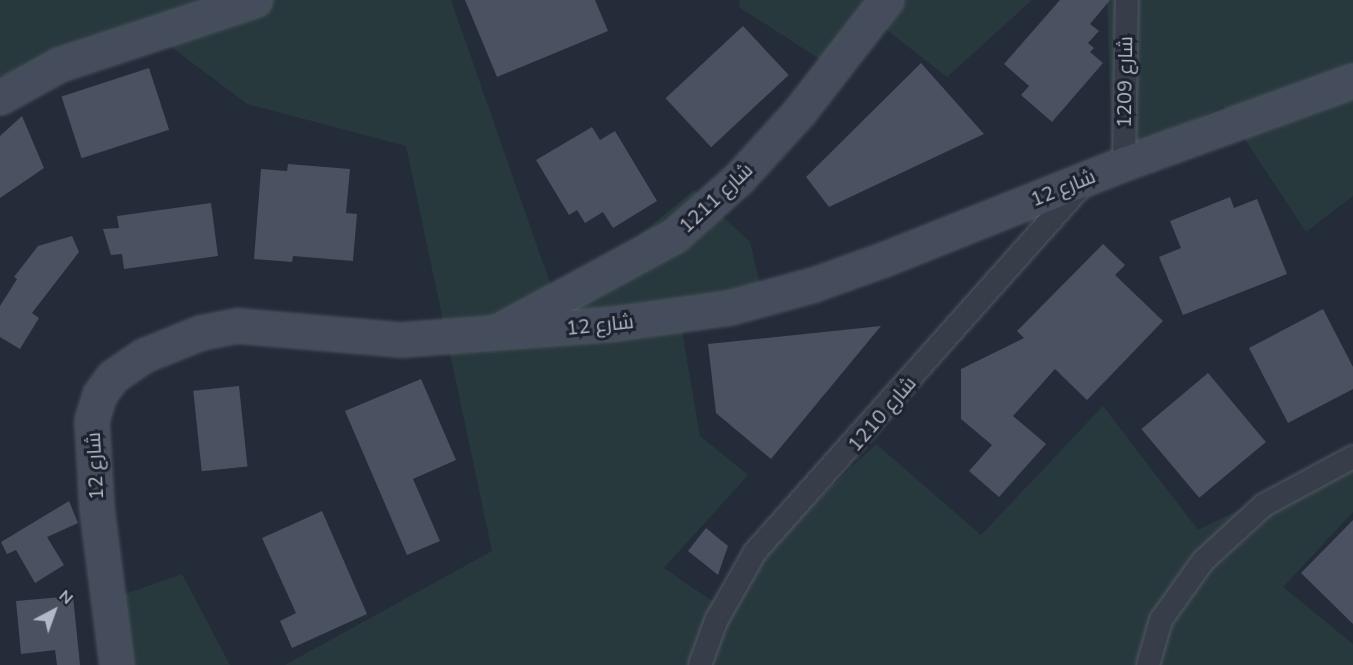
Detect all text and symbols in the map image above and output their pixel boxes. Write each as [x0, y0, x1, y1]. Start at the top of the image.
street label: شارع 1209 [1112, 36, 1138, 128]
street label: شارع 1211 [674, 158, 758, 238]
street label: شارع 12 [1027, 164, 1099, 212]
street label: شارع 12 [565, 310, 635, 340]
street label: شارع 1210 [843, 371, 921, 457]
street label: شارع 12 [81, 431, 109, 501]
north arrow [24, 581, 84, 641]
text: N [54, 585, 78, 610]

